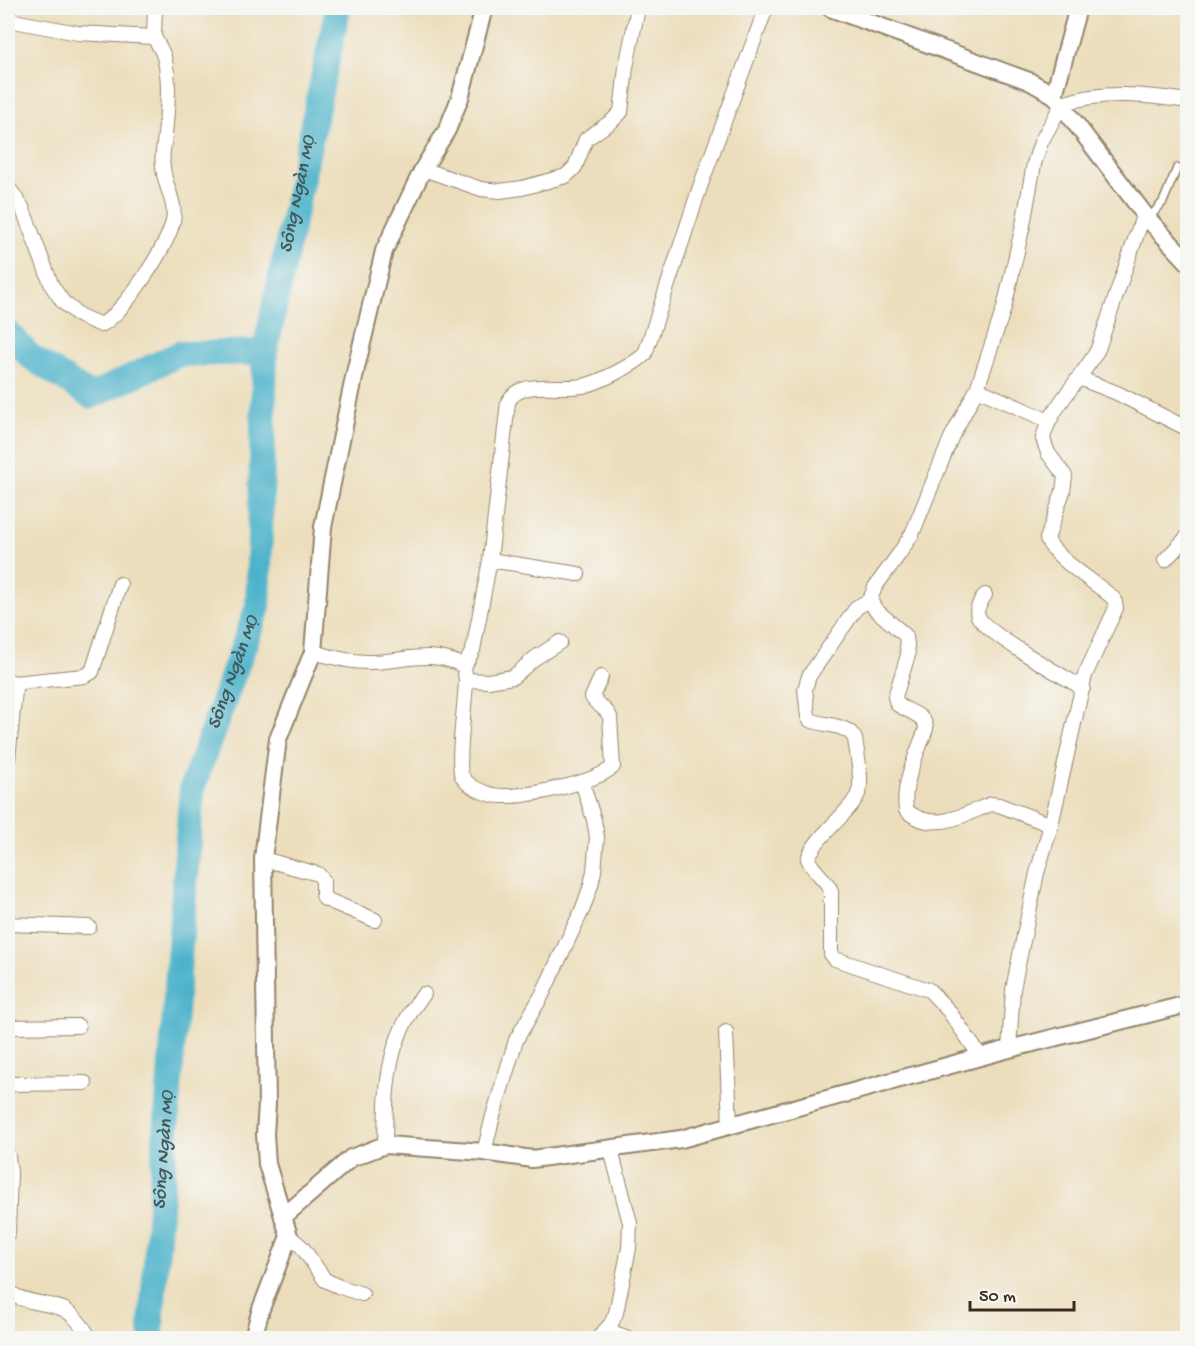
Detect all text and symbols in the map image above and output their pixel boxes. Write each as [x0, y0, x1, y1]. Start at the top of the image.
water label: Sông Ngàn Mọ [275, 133, 322, 255]
water label: Sông Ngàn Mọ [203, 612, 266, 732]
water label: Sông Ngàn Mọ [149, 1089, 181, 1210]
scale bar [970, 1274, 1074, 1312]
text: 50 m [979, 1287, 1016, 1308]

